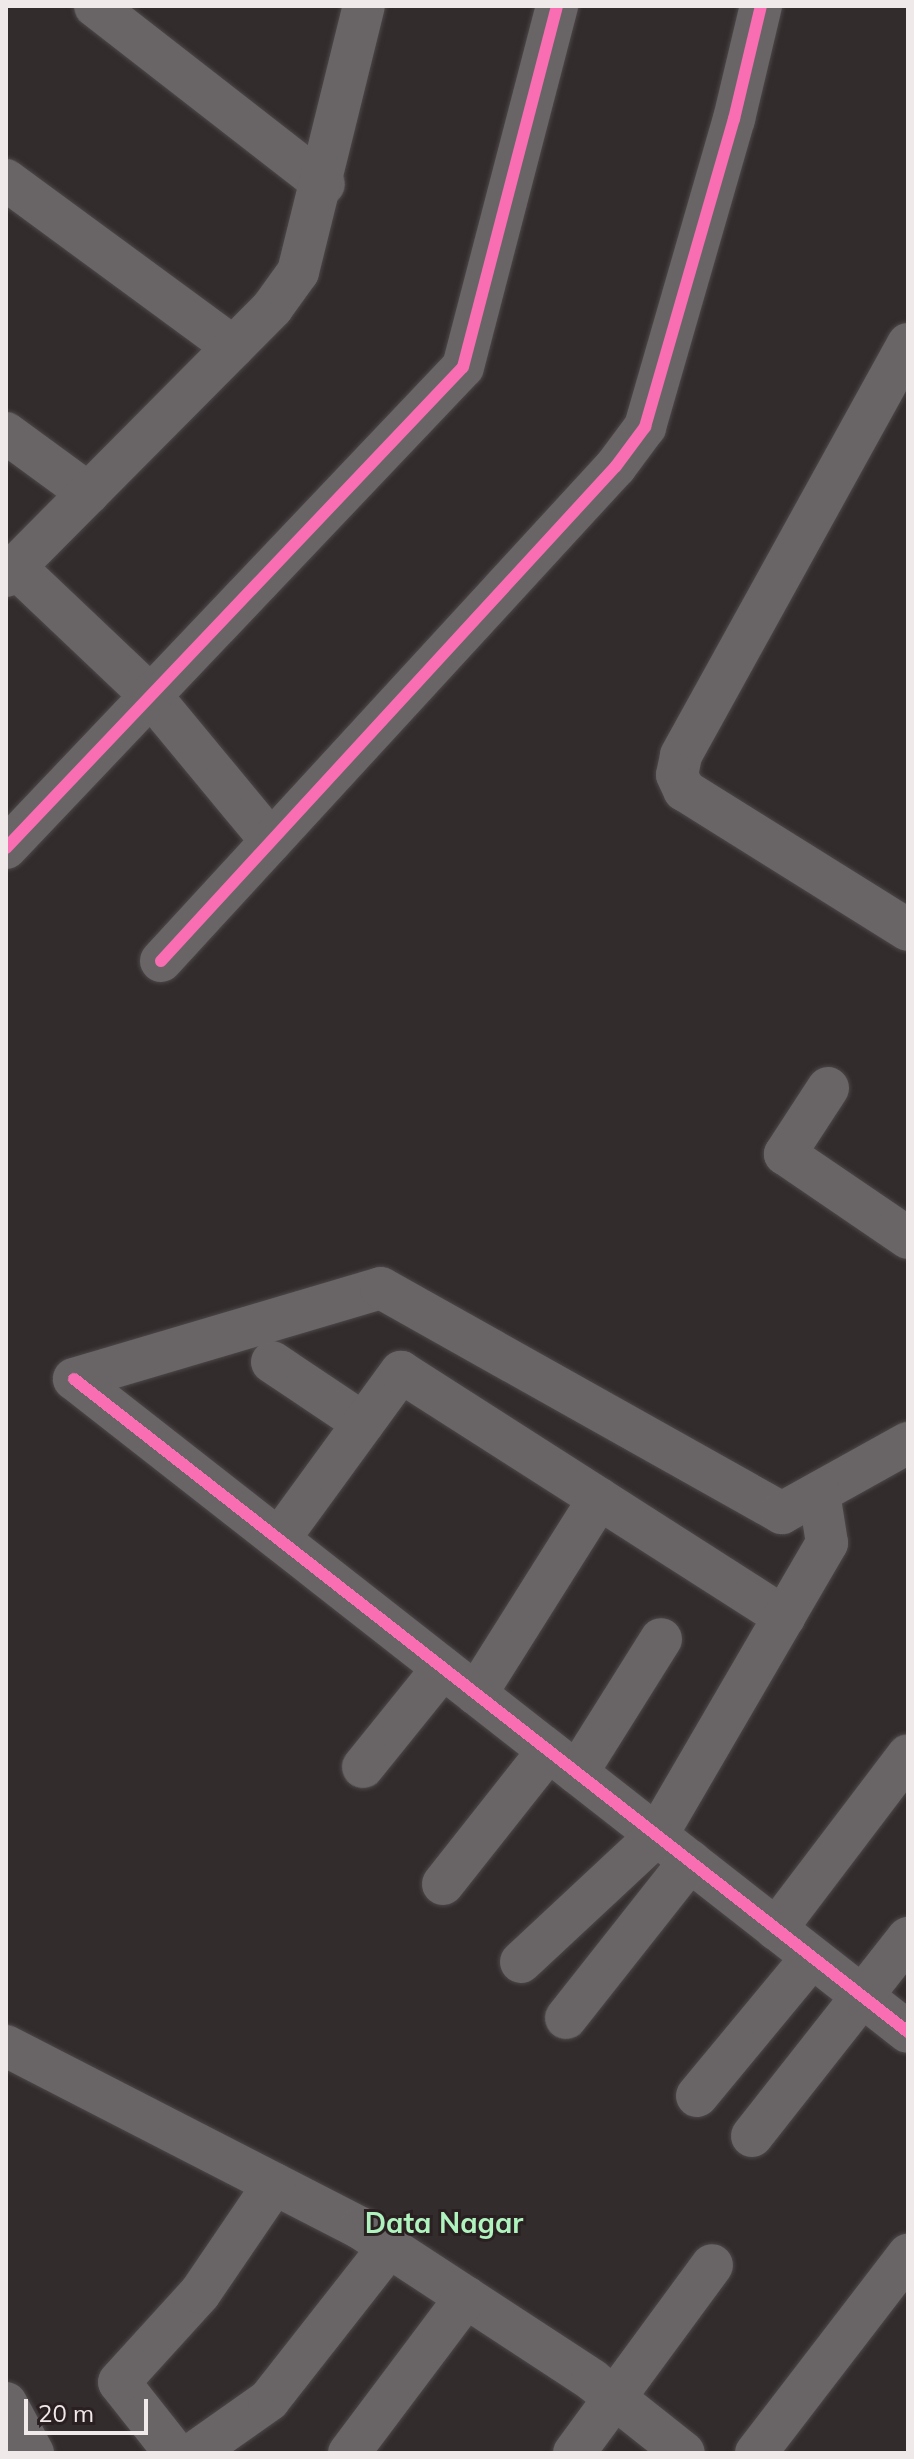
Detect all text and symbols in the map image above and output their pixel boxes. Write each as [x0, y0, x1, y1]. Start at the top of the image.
district label: Data Nagar [365, 2206, 523, 2240]
scale bar [28, 2383, 152, 2433]
text: 20 m [38, 2398, 94, 2428]

